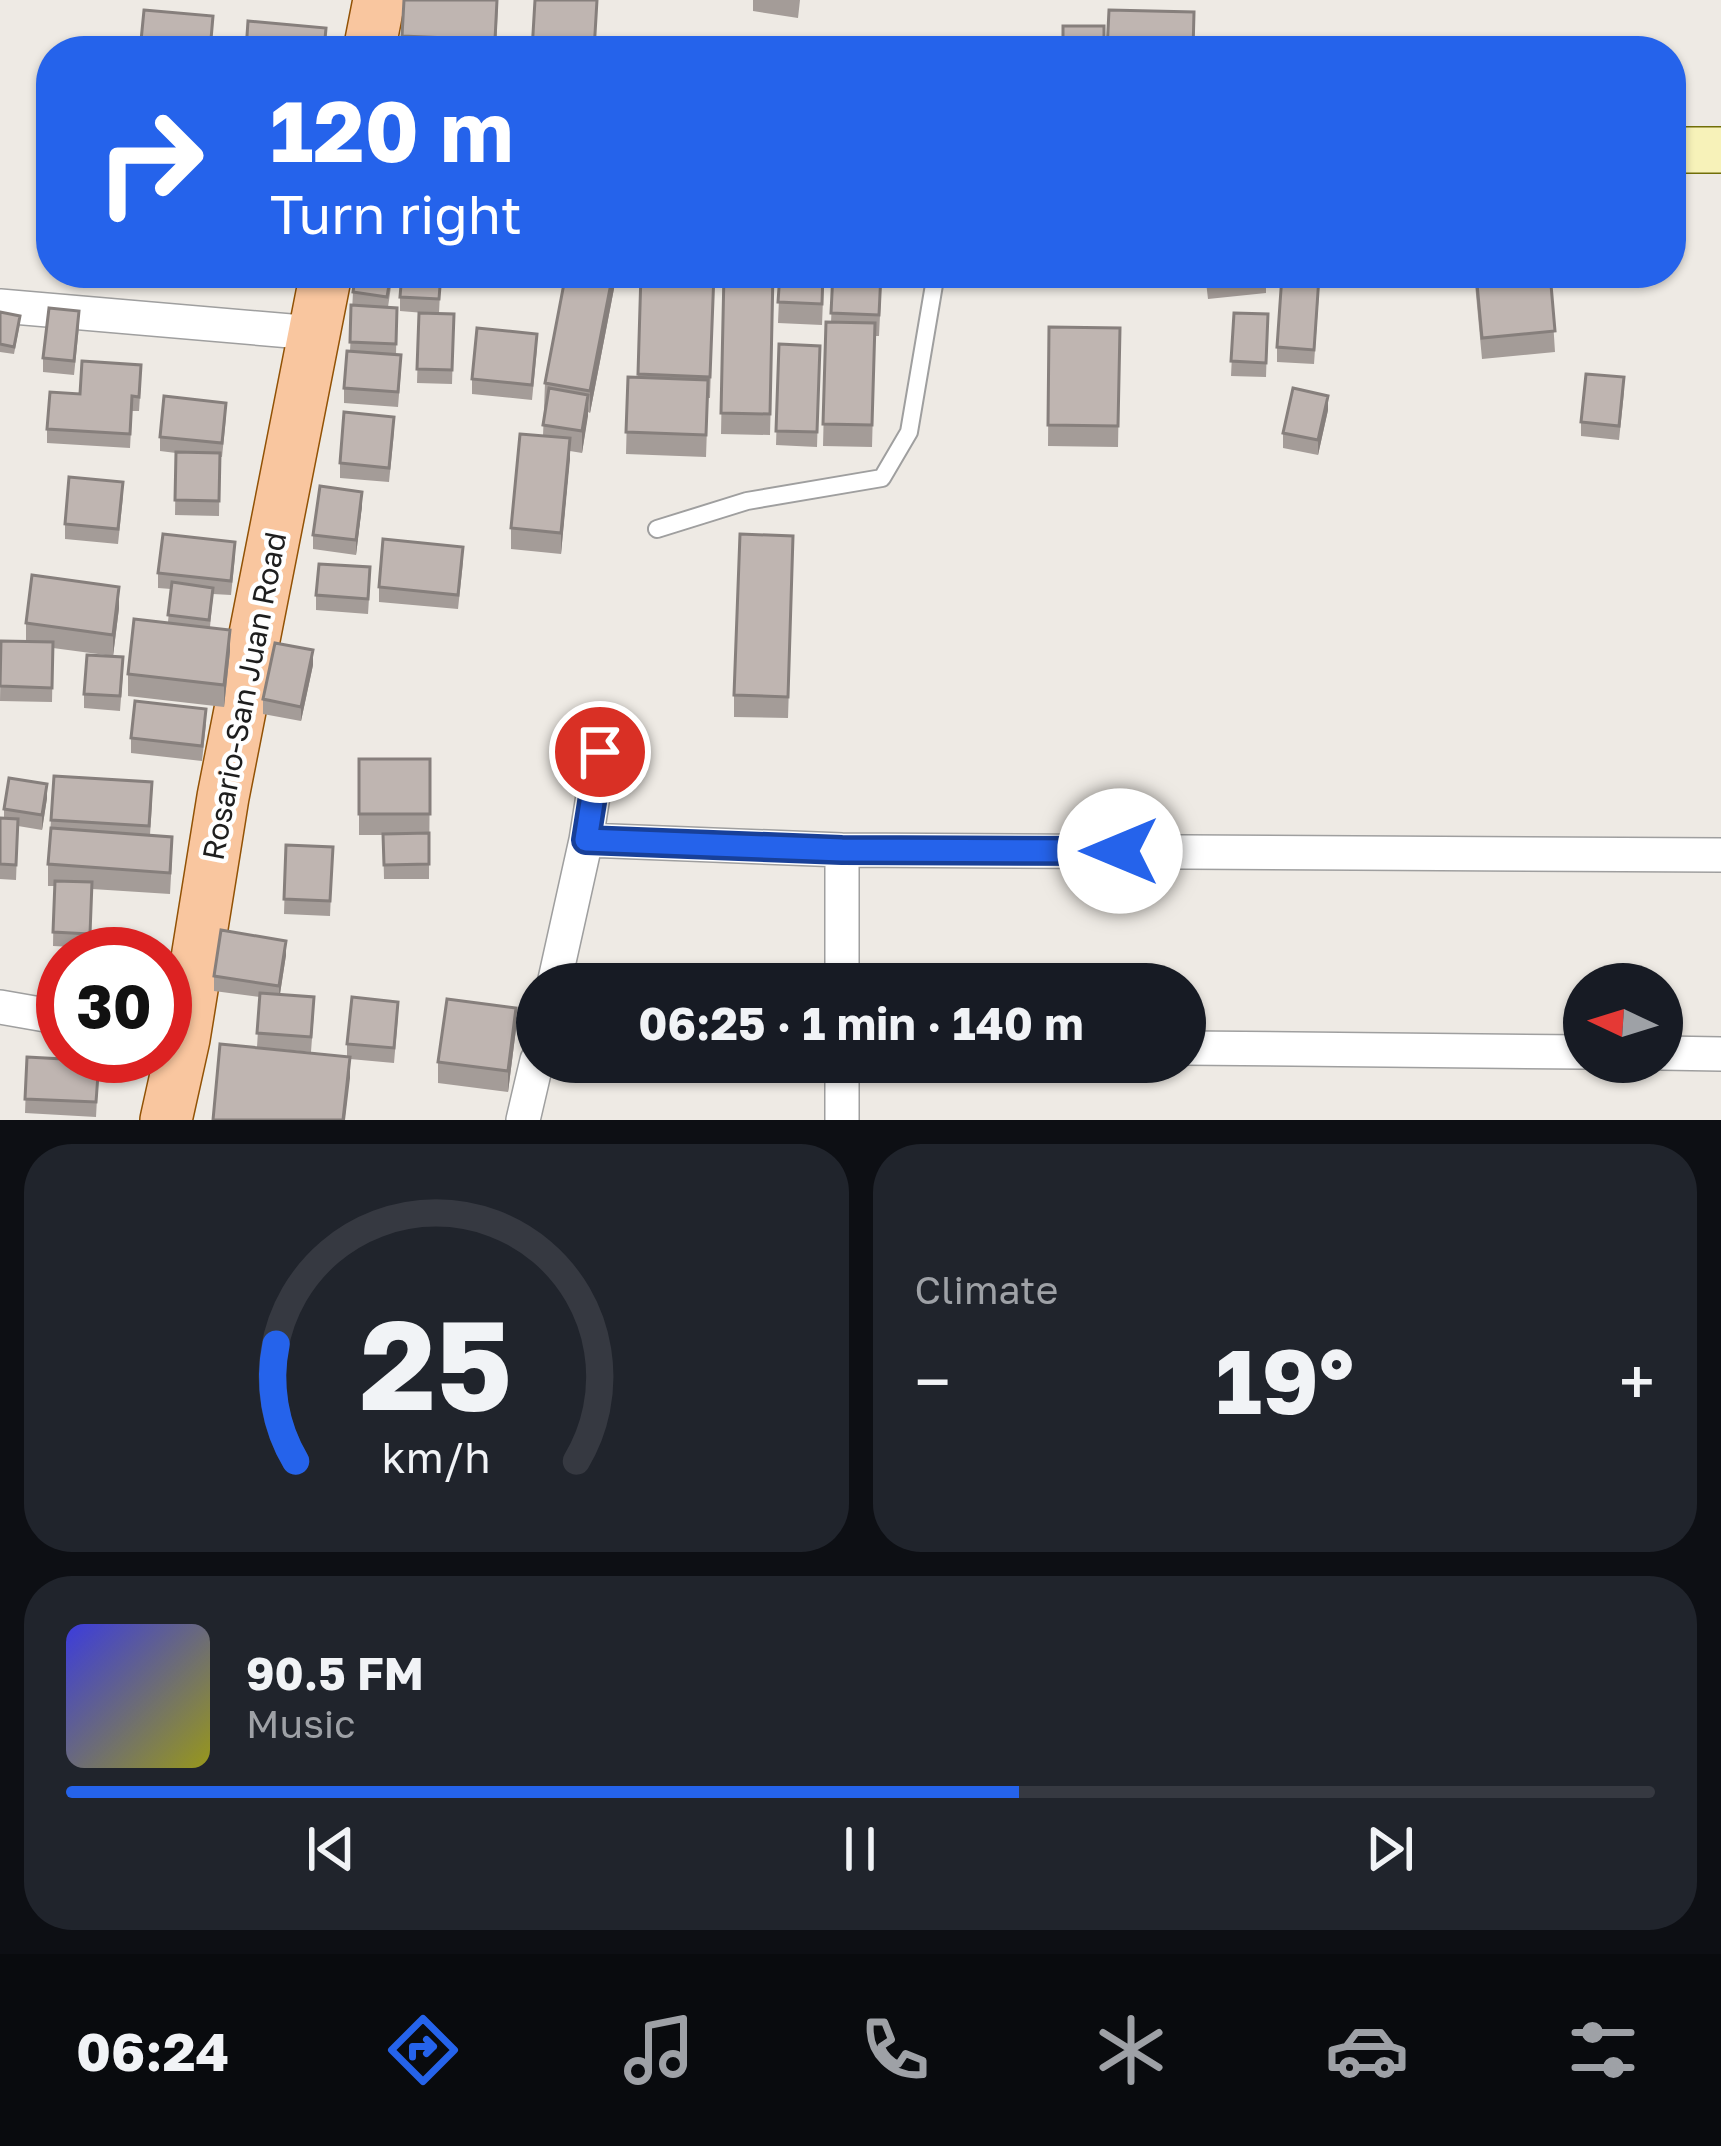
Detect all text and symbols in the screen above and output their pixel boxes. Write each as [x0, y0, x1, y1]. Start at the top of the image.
text: 120 m [270, 80, 514, 180]
icon: right [72, 84, 228, 240]
text: Turn right [270, 181, 522, 246]
street label: Rosario-San Juan Road [195, 529, 293, 863]
pin [549, 701, 651, 803]
icon: arrive [567, 719, 633, 785]
position arrow [1057, 788, 1183, 914]
speed limit sign: 30 [36, 927, 192, 1083]
north arrow [1563, 963, 1683, 1083]
map controls [1563, 963, 1683, 1083]
text: 06:25 · 1 min · 140 m [638, 996, 1084, 1050]
text: Climate [915, 1266, 1058, 1313]
text: 25 [360, 1288, 512, 1437]
text: 19° [1215, 1326, 1354, 1434]
text: − [915, 1341, 951, 1421]
text: + [1619, 1341, 1655, 1421]
text: km/h [382, 1431, 491, 1482]
text: 90.5 FM [246, 1646, 424, 1700]
text: Music [246, 1700, 356, 1747]
icon: previous [298, 1816, 364, 1882]
icon: pause [827, 1816, 893, 1882]
icon: next [1357, 1816, 1423, 1882]
icon: directions [381, 2008, 465, 2092]
icon: music [617, 2008, 701, 2092]
icon: phone [853, 2008, 937, 2092]
icon: climate [1089, 2008, 1173, 2092]
icon: car [1325, 2008, 1409, 2092]
icon: filters [1561, 2008, 1645, 2092]
text: 06:24 [76, 2018, 229, 2083]

